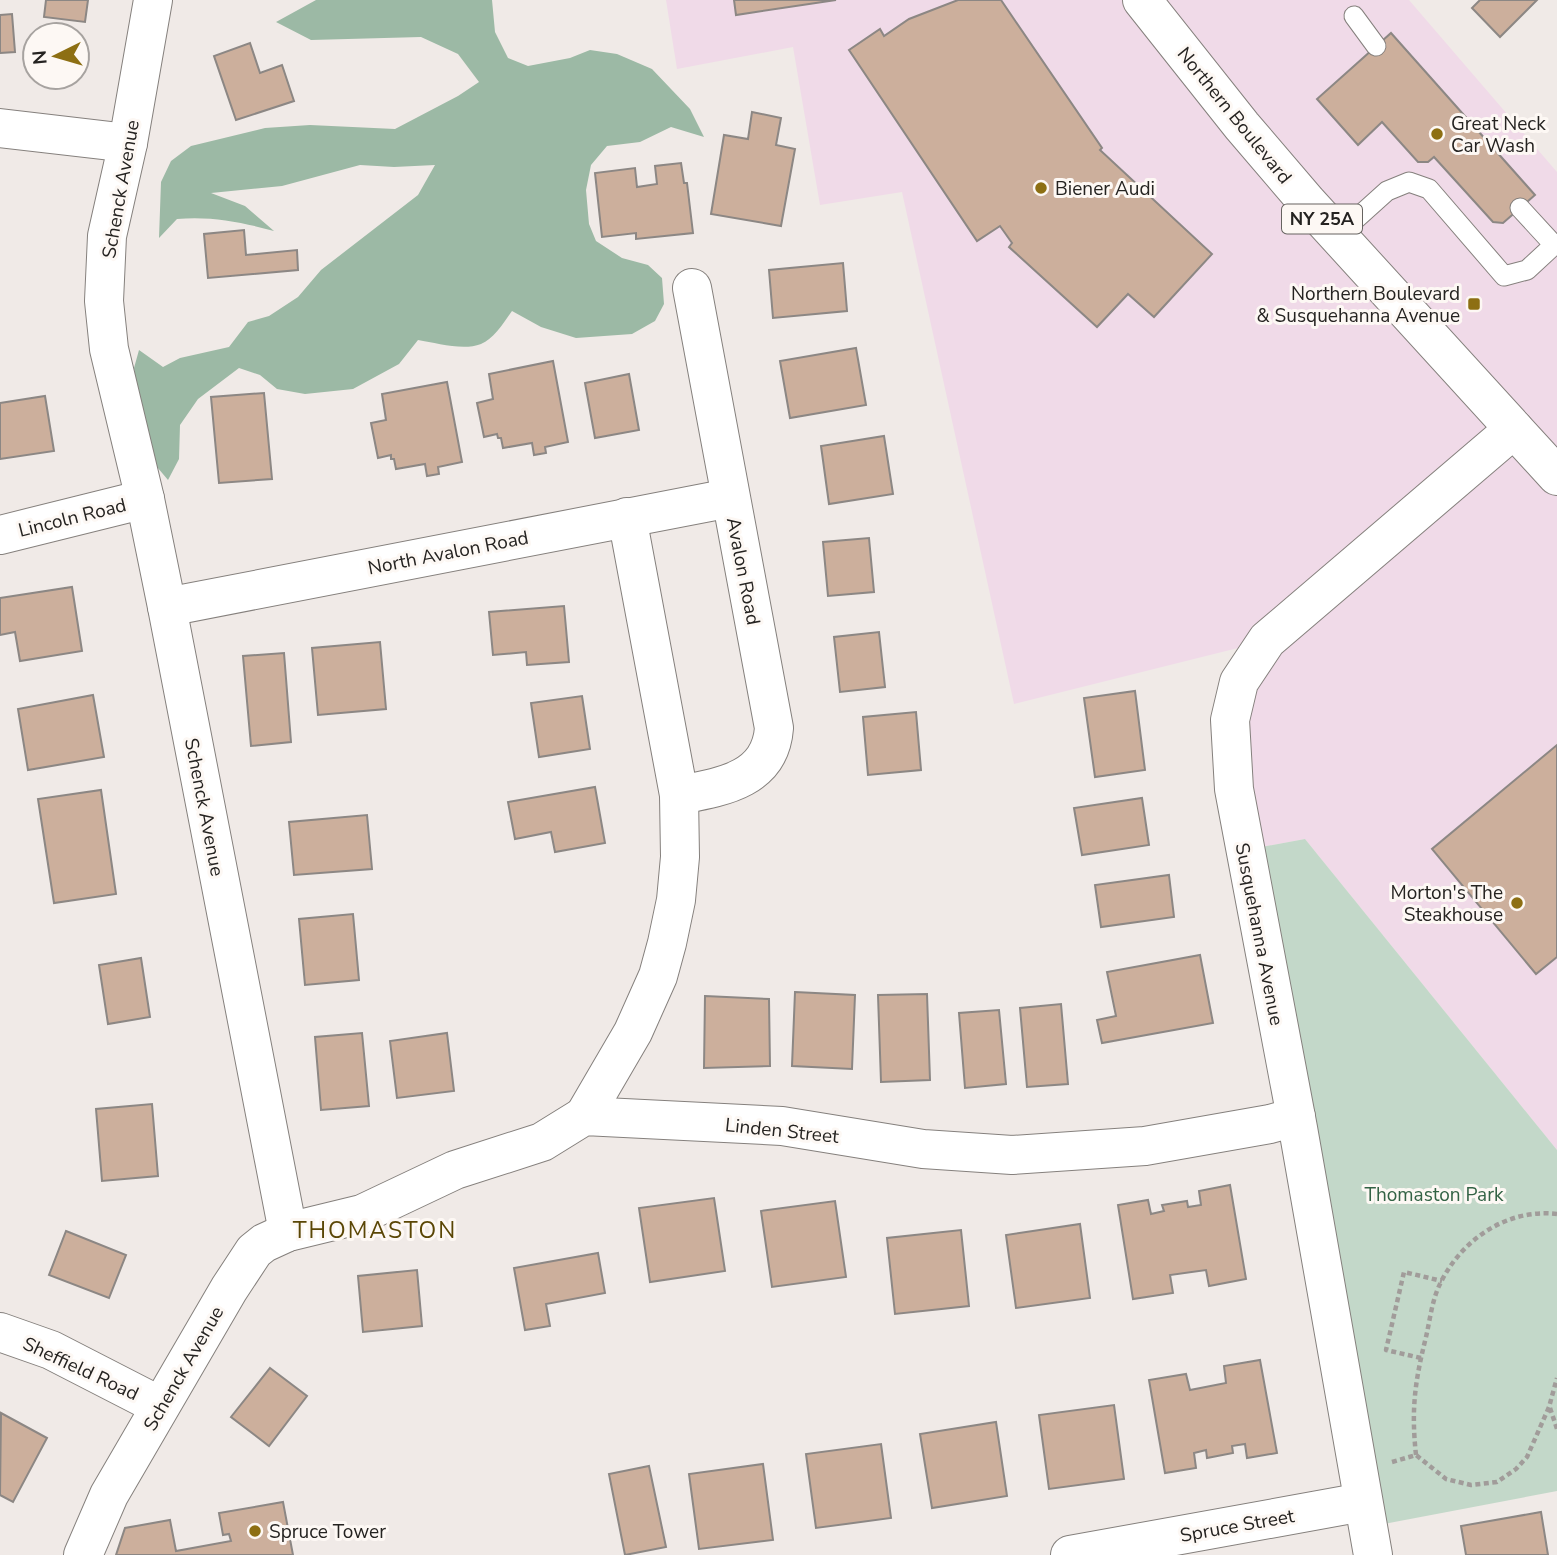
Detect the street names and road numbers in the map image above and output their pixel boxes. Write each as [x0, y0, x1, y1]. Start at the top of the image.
street label: Northern Boulevard [1171, 42, 1297, 189]
street label: Schenck Avenue [96, 118, 146, 260]
road number: NY 25A [1282, 204, 1362, 233]
street label: Lincoln Road [16, 492, 129, 544]
street label: Avalon Road [720, 515, 766, 627]
street label: North Avalon Road [366, 525, 531, 581]
street label: Schenck Avenue [178, 736, 230, 878]
street label: Susquehanna Avenue [1229, 841, 1289, 1028]
street label: Linden Street [724, 1112, 840, 1150]
street label: Schenck Avenue [138, 1301, 230, 1436]
street label: Sheffield Road [18, 1331, 143, 1407]
street label: Spruce Street [1178, 1503, 1297, 1549]

